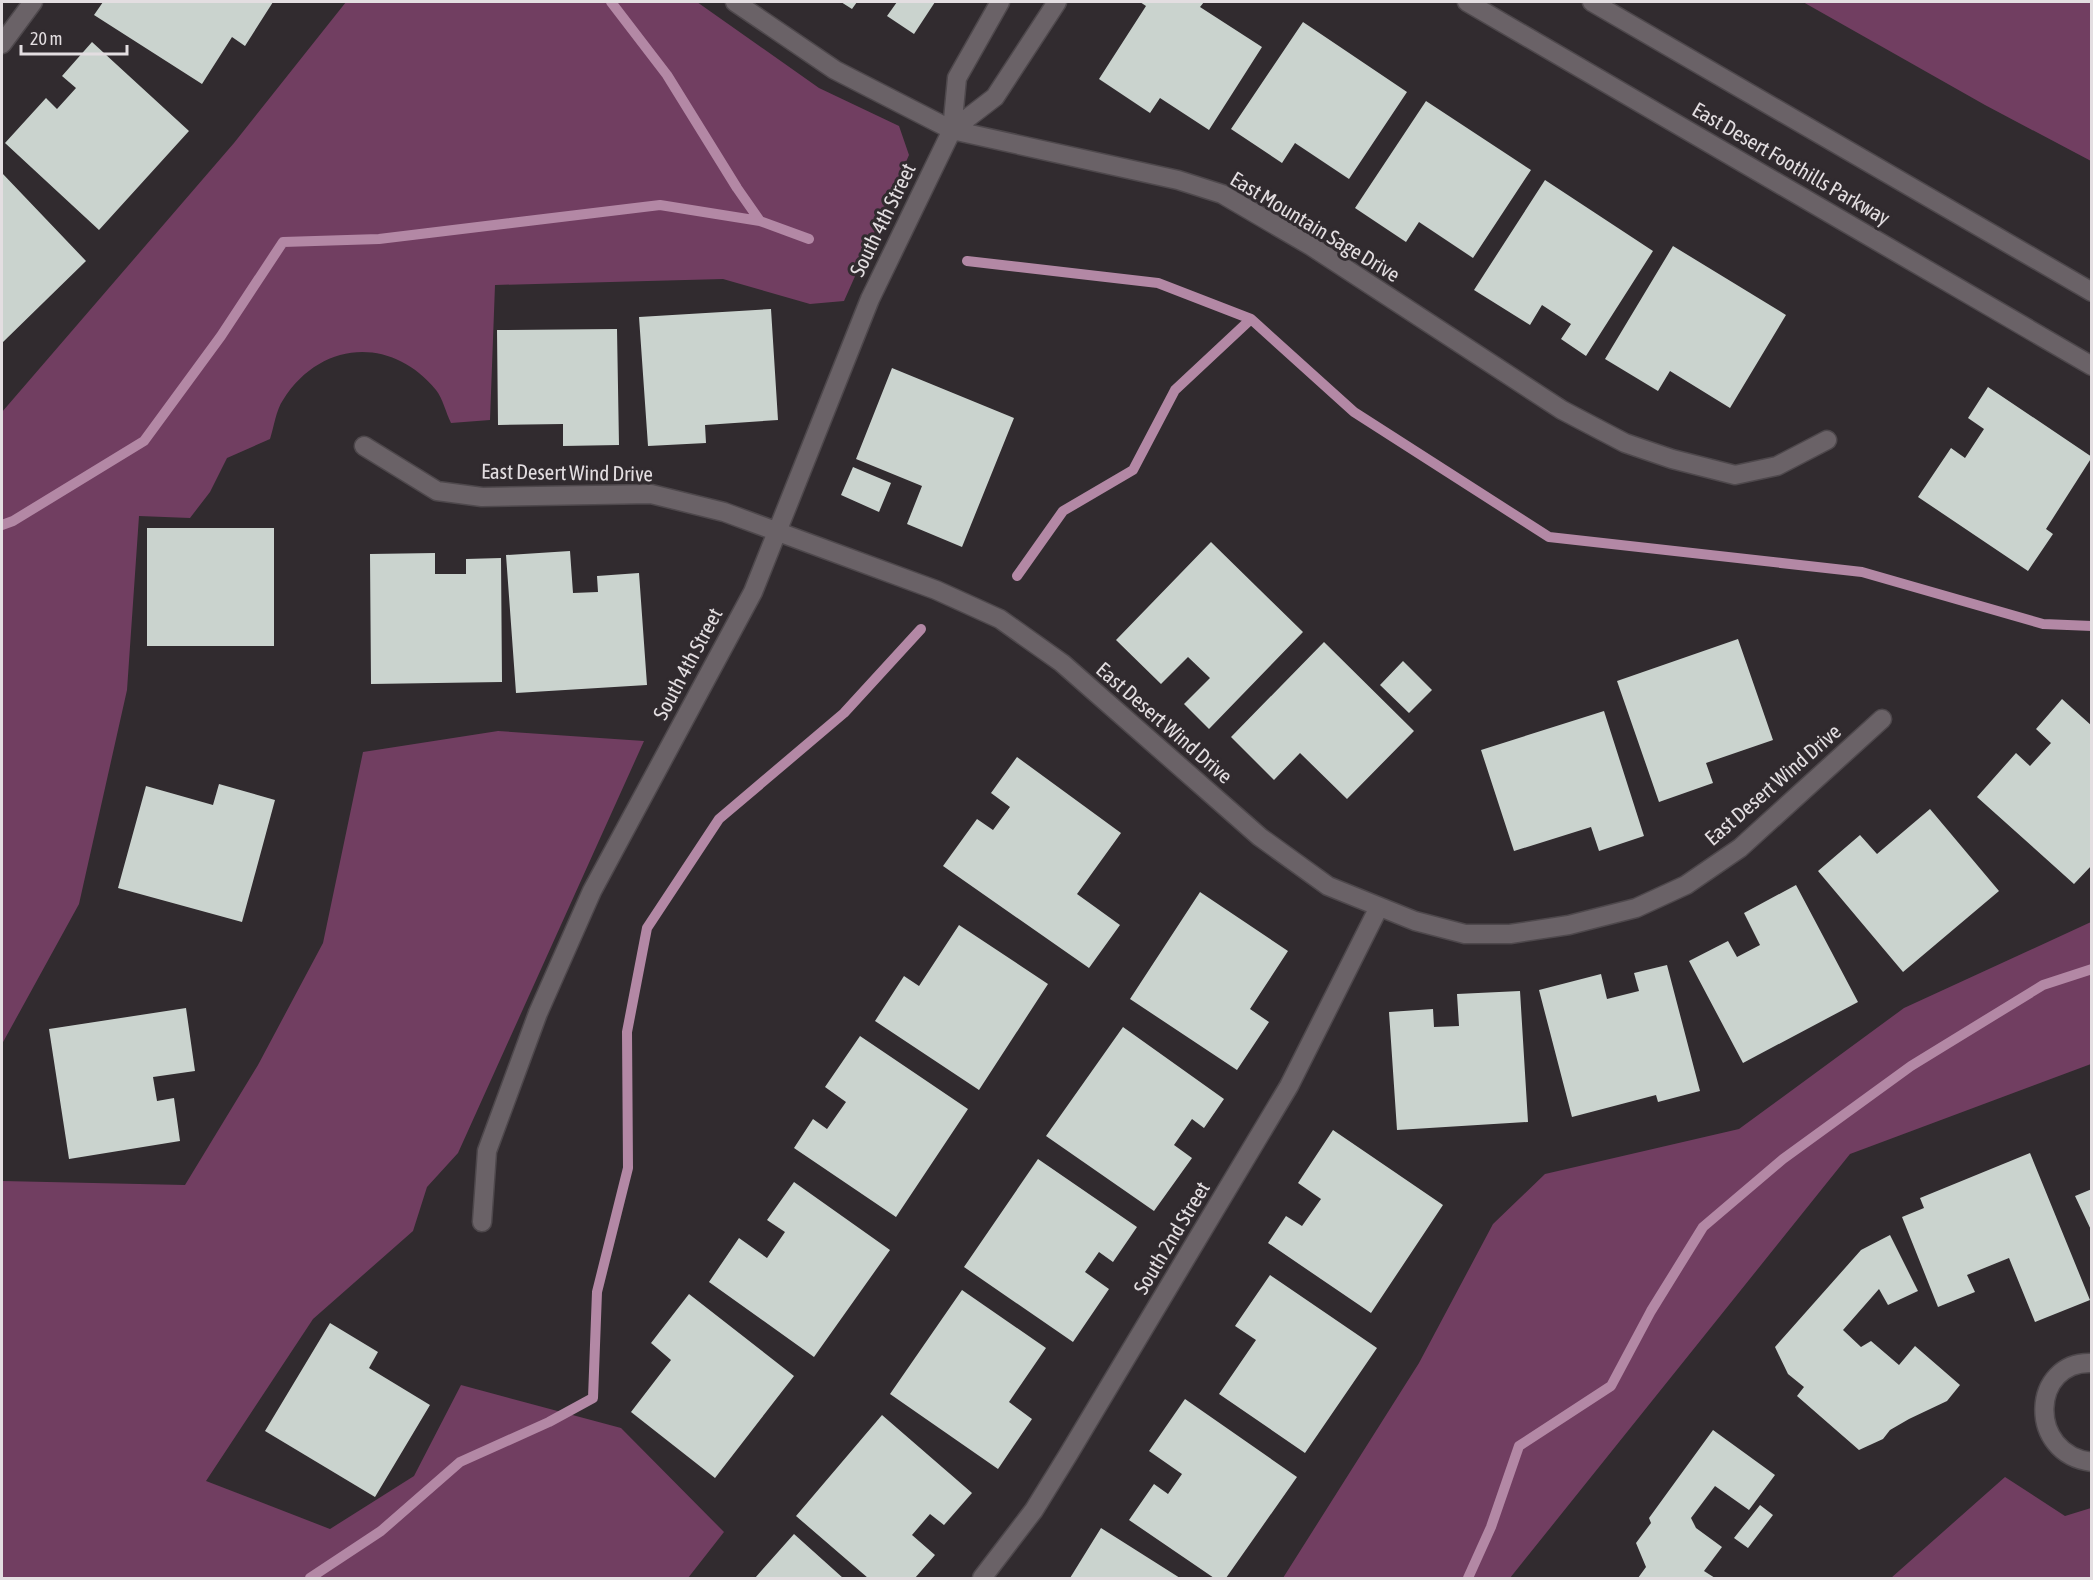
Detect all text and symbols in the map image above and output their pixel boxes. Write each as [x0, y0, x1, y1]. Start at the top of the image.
scale bar [21, 18, 128, 56]
text: 20 m [30, 28, 62, 49]
street label: East Desert Foothills Parkway [1688, 97, 1895, 230]
street label: South 4th Street [844, 159, 920, 280]
street label: East Mountain Sage Drive [1226, 166, 1405, 286]
street label: East Desert Wind Drive [481, 459, 653, 485]
street label: South 4th Street [648, 604, 727, 723]
street label: East Desert Wind Drive [1092, 657, 1237, 788]
street label: East Desert Wind Drive [1700, 719, 1845, 850]
street label: South 2nd Street [1128, 1177, 1214, 1298]

